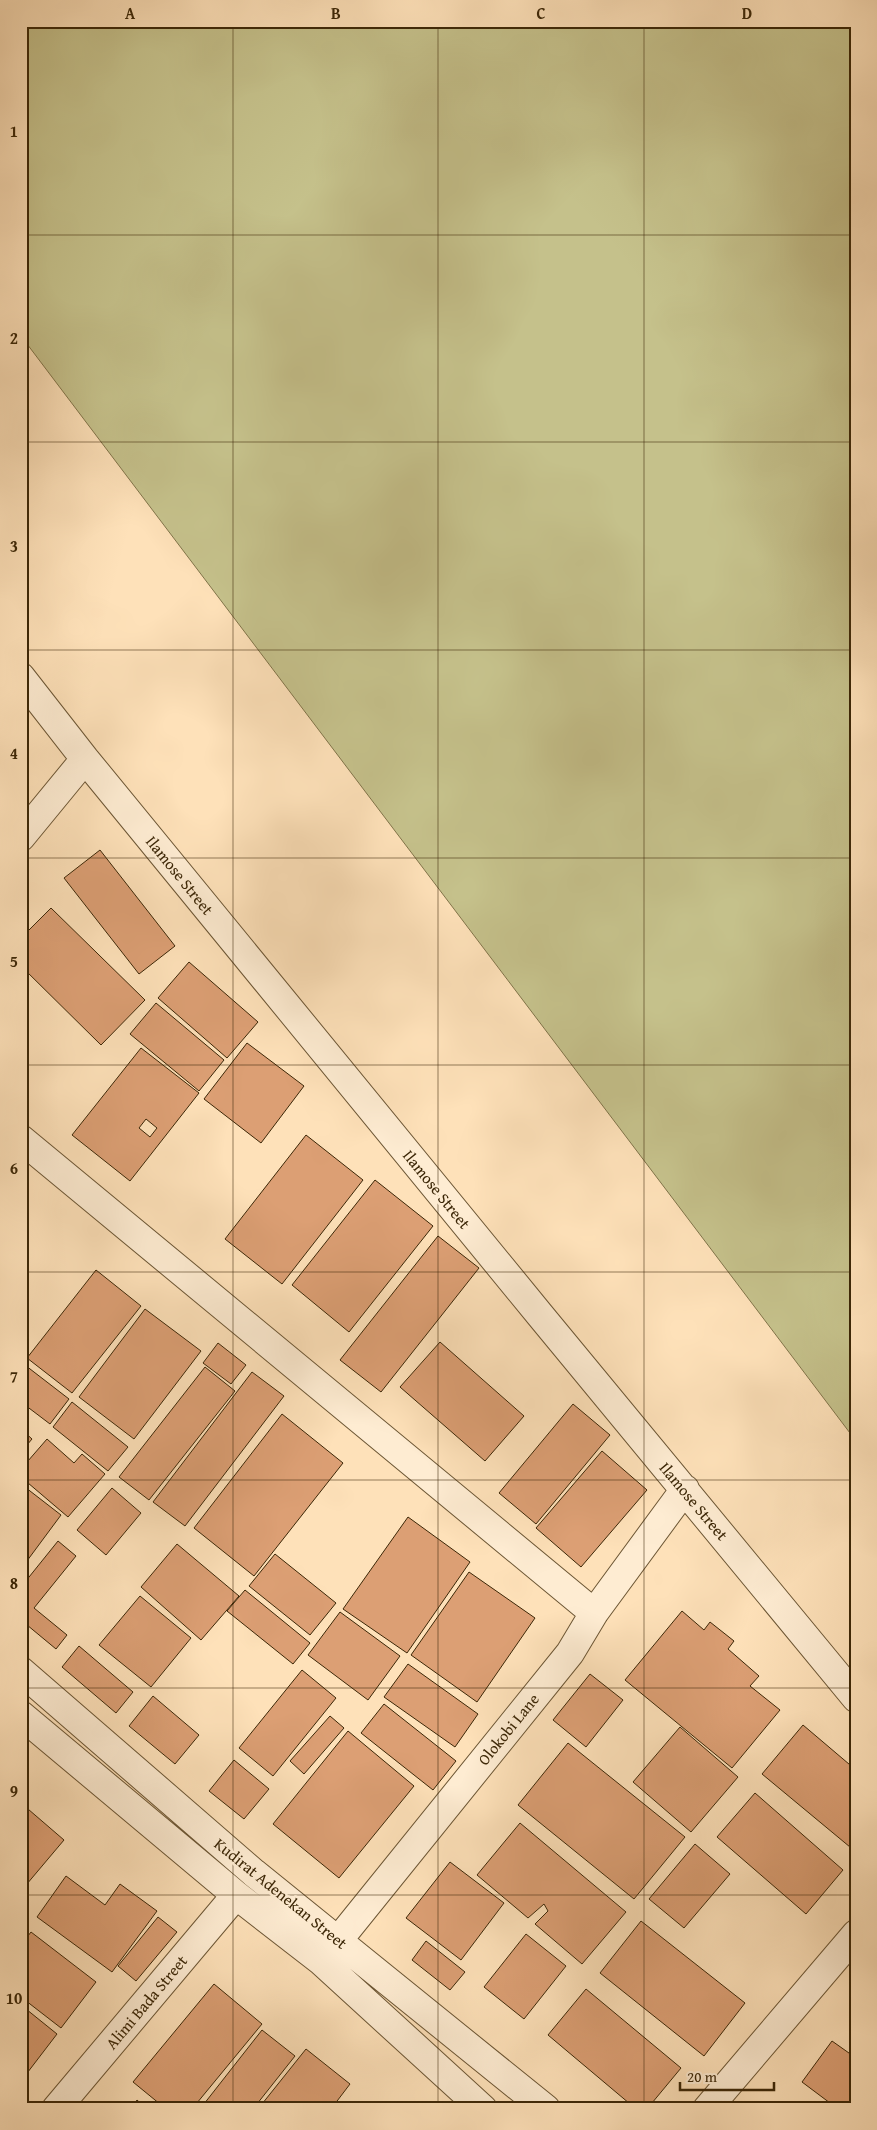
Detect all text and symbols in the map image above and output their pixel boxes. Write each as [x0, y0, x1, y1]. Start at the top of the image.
text: A [125, 1, 136, 25]
text: B [331, 1, 341, 25]
text: C [536, 1, 546, 25]
text: D [742, 1, 752, 25]
text: 1 [10, 119, 18, 143]
text: 2 [10, 326, 18, 350]
text: 3 [10, 534, 18, 558]
text: 4 [10, 741, 18, 765]
street label: Ilamose Street [140, 830, 220, 920]
text: 5 [10, 949, 18, 973]
street label: Ilamose Street [397, 1144, 477, 1234]
text: 6 [10, 1156, 18, 1180]
text: 7 [10, 1364, 18, 1388]
street label: Ilamose Street [654, 1456, 734, 1546]
text: 8 [10, 1571, 18, 1595]
street label: Olokobi Lane [471, 1688, 545, 1770]
text: 9 [10, 1779, 18, 1803]
street label: Kudirat Adenekan Street [209, 1832, 353, 1955]
street label: Alimi Bada Street [99, 1949, 193, 2054]
text: 10 [6, 1986, 22, 2010]
scale bar [680, 2060, 773, 2092]
text: 20 m [687, 2066, 718, 2087]

